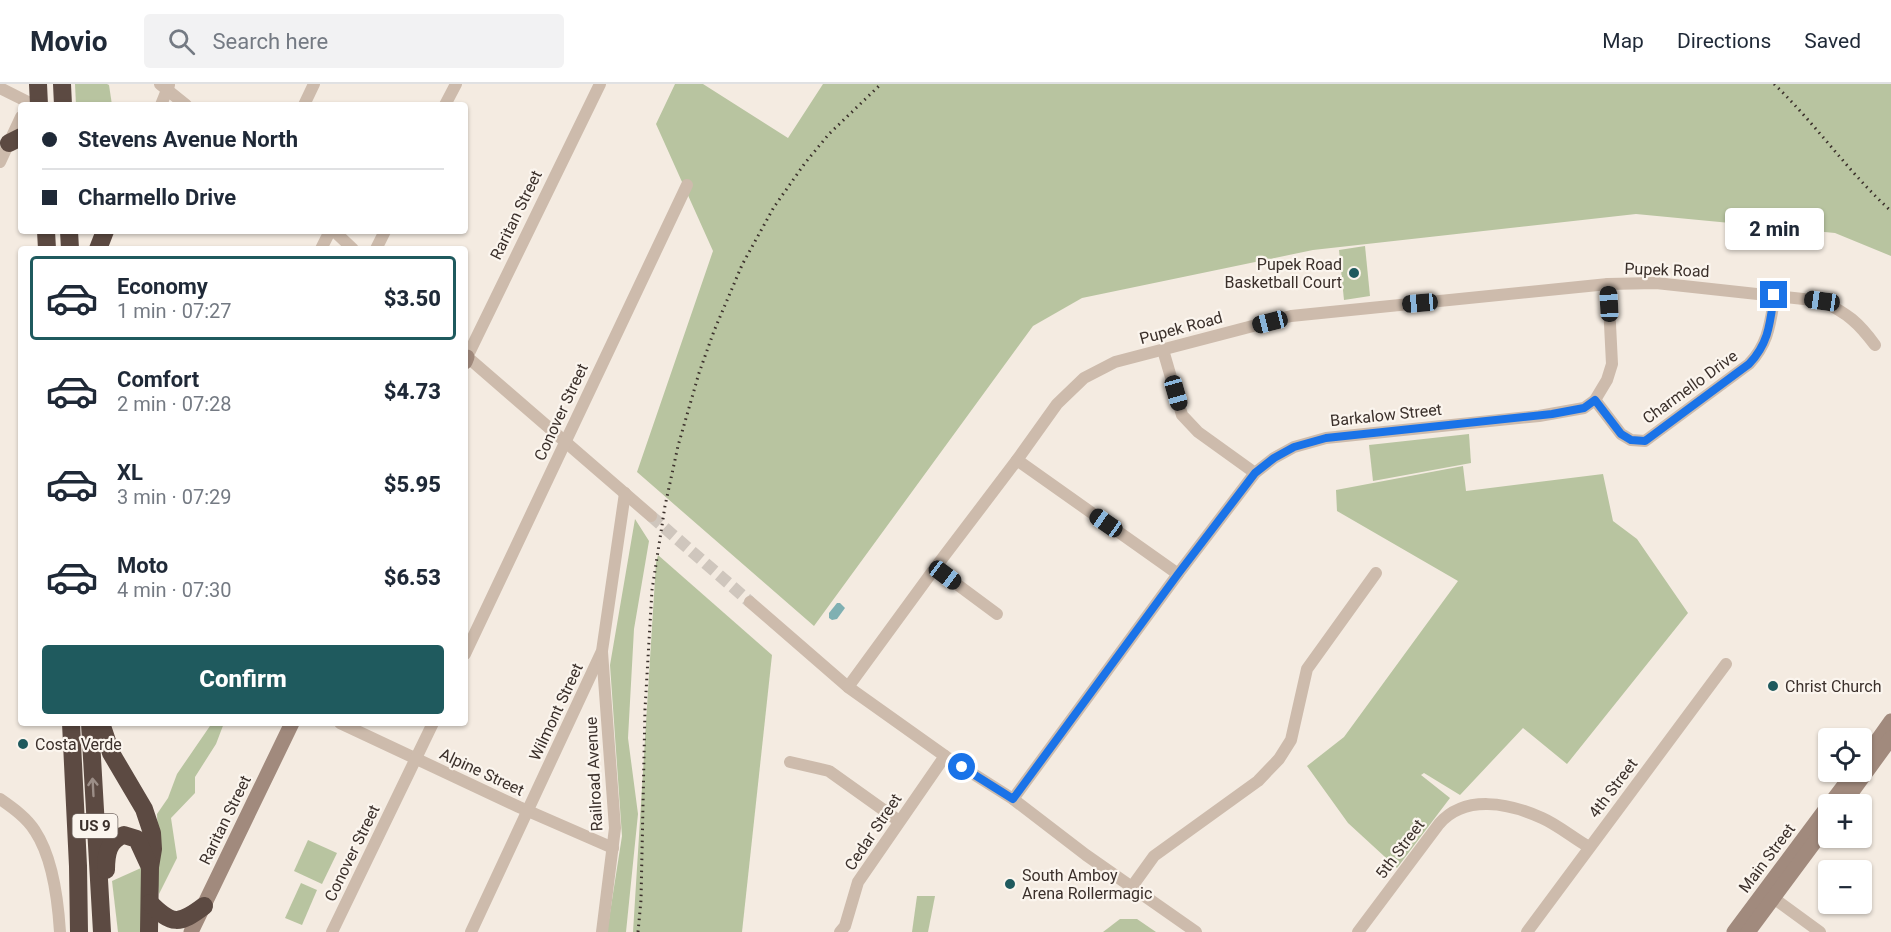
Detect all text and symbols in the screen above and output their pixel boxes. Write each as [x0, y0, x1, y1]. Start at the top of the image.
search box [144, 14, 564, 68]
text: Movio [30, 25, 108, 58]
icon: search [165, 25, 198, 58]
text: Search here [213, 29, 328, 54]
text: Map [1602, 29, 1644, 53]
text: Directions [1677, 29, 1771, 53]
text: Saved [1804, 29, 1861, 53]
text: Stevens Avenue North [78, 127, 298, 152]
street label: Raritan Street [486, 167, 546, 263]
text: Charmello Drive [78, 185, 236, 210]
callout: 2 min [1724, 208, 1824, 250]
text: 2 min [1749, 217, 1800, 241]
place label: Pupek Road Basketball Court [1225, 255, 1342, 292]
street label: Pupek Road [1624, 259, 1710, 281]
marker: Pupek Road Basketball Court [1347, 266, 1361, 280]
icon: car [45, 271, 99, 325]
text: Economy [117, 274, 208, 299]
route end [1760, 281, 1787, 308]
text: $3.50 [384, 286, 441, 311]
car [1599, 286, 1619, 322]
car [1803, 290, 1841, 312]
car [1401, 292, 1439, 314]
text: 1 min · 07:27 [117, 299, 232, 323]
street label: Pupek Road [1137, 308, 1225, 348]
car [1250, 309, 1290, 335]
street label: Charmello Drive [1639, 346, 1741, 428]
street label: Conover Street [530, 360, 592, 464]
icon: car [45, 364, 99, 418]
text: Comfort [117, 367, 199, 392]
car [1162, 373, 1190, 413]
text: $4.73 [384, 379, 441, 404]
text: 2 min · 07:28 [117, 392, 232, 416]
street label: Barkalow Street [1329, 400, 1443, 430]
icon: car [45, 457, 99, 511]
text: XL [117, 460, 143, 485]
text: $5.95 [384, 472, 441, 497]
text: 3 min · 07:29 [117, 485, 232, 509]
car [1086, 505, 1126, 541]
icon: car [45, 550, 99, 604]
text: Moto [117, 553, 168, 578]
car [925, 557, 965, 593]
text: $6.53 [384, 565, 441, 590]
text: 4 min · 07:30 [117, 578, 232, 602]
button: Confirm [42, 645, 444, 714]
street label: Wilmont Street [525, 660, 587, 764]
place label: Christ Church [1785, 677, 1882, 696]
marker: Christ Church [1766, 679, 1780, 693]
street label: Railroad Avenue [582, 716, 606, 832]
map controls [1818, 728, 1872, 914]
button: locate [1818, 728, 1872, 782]
place label: Costa Verde [35, 735, 122, 754]
marker: Costa Verde [16, 737, 30, 751]
street label: Alpine Street [437, 744, 527, 800]
route start [948, 753, 975, 780]
street label: 4th Street [1585, 755, 1641, 821]
street label: Raritan Street [195, 772, 255, 868]
one-way arrow [87, 778, 98, 798]
street label: Cedar Street [840, 790, 906, 874]
button: + [1818, 794, 1872, 848]
street label: Conover Street [320, 802, 384, 904]
road number: US 9 [72, 814, 118, 838]
street label: 5th Street [1372, 816, 1428, 882]
street label: Main Street [1735, 820, 1799, 896]
button: − [1818, 860, 1872, 914]
place label: South Amboy Arena Rollermagic [1022, 866, 1152, 903]
marker: South Amboy Arena Rollermagic [1003, 877, 1017, 891]

